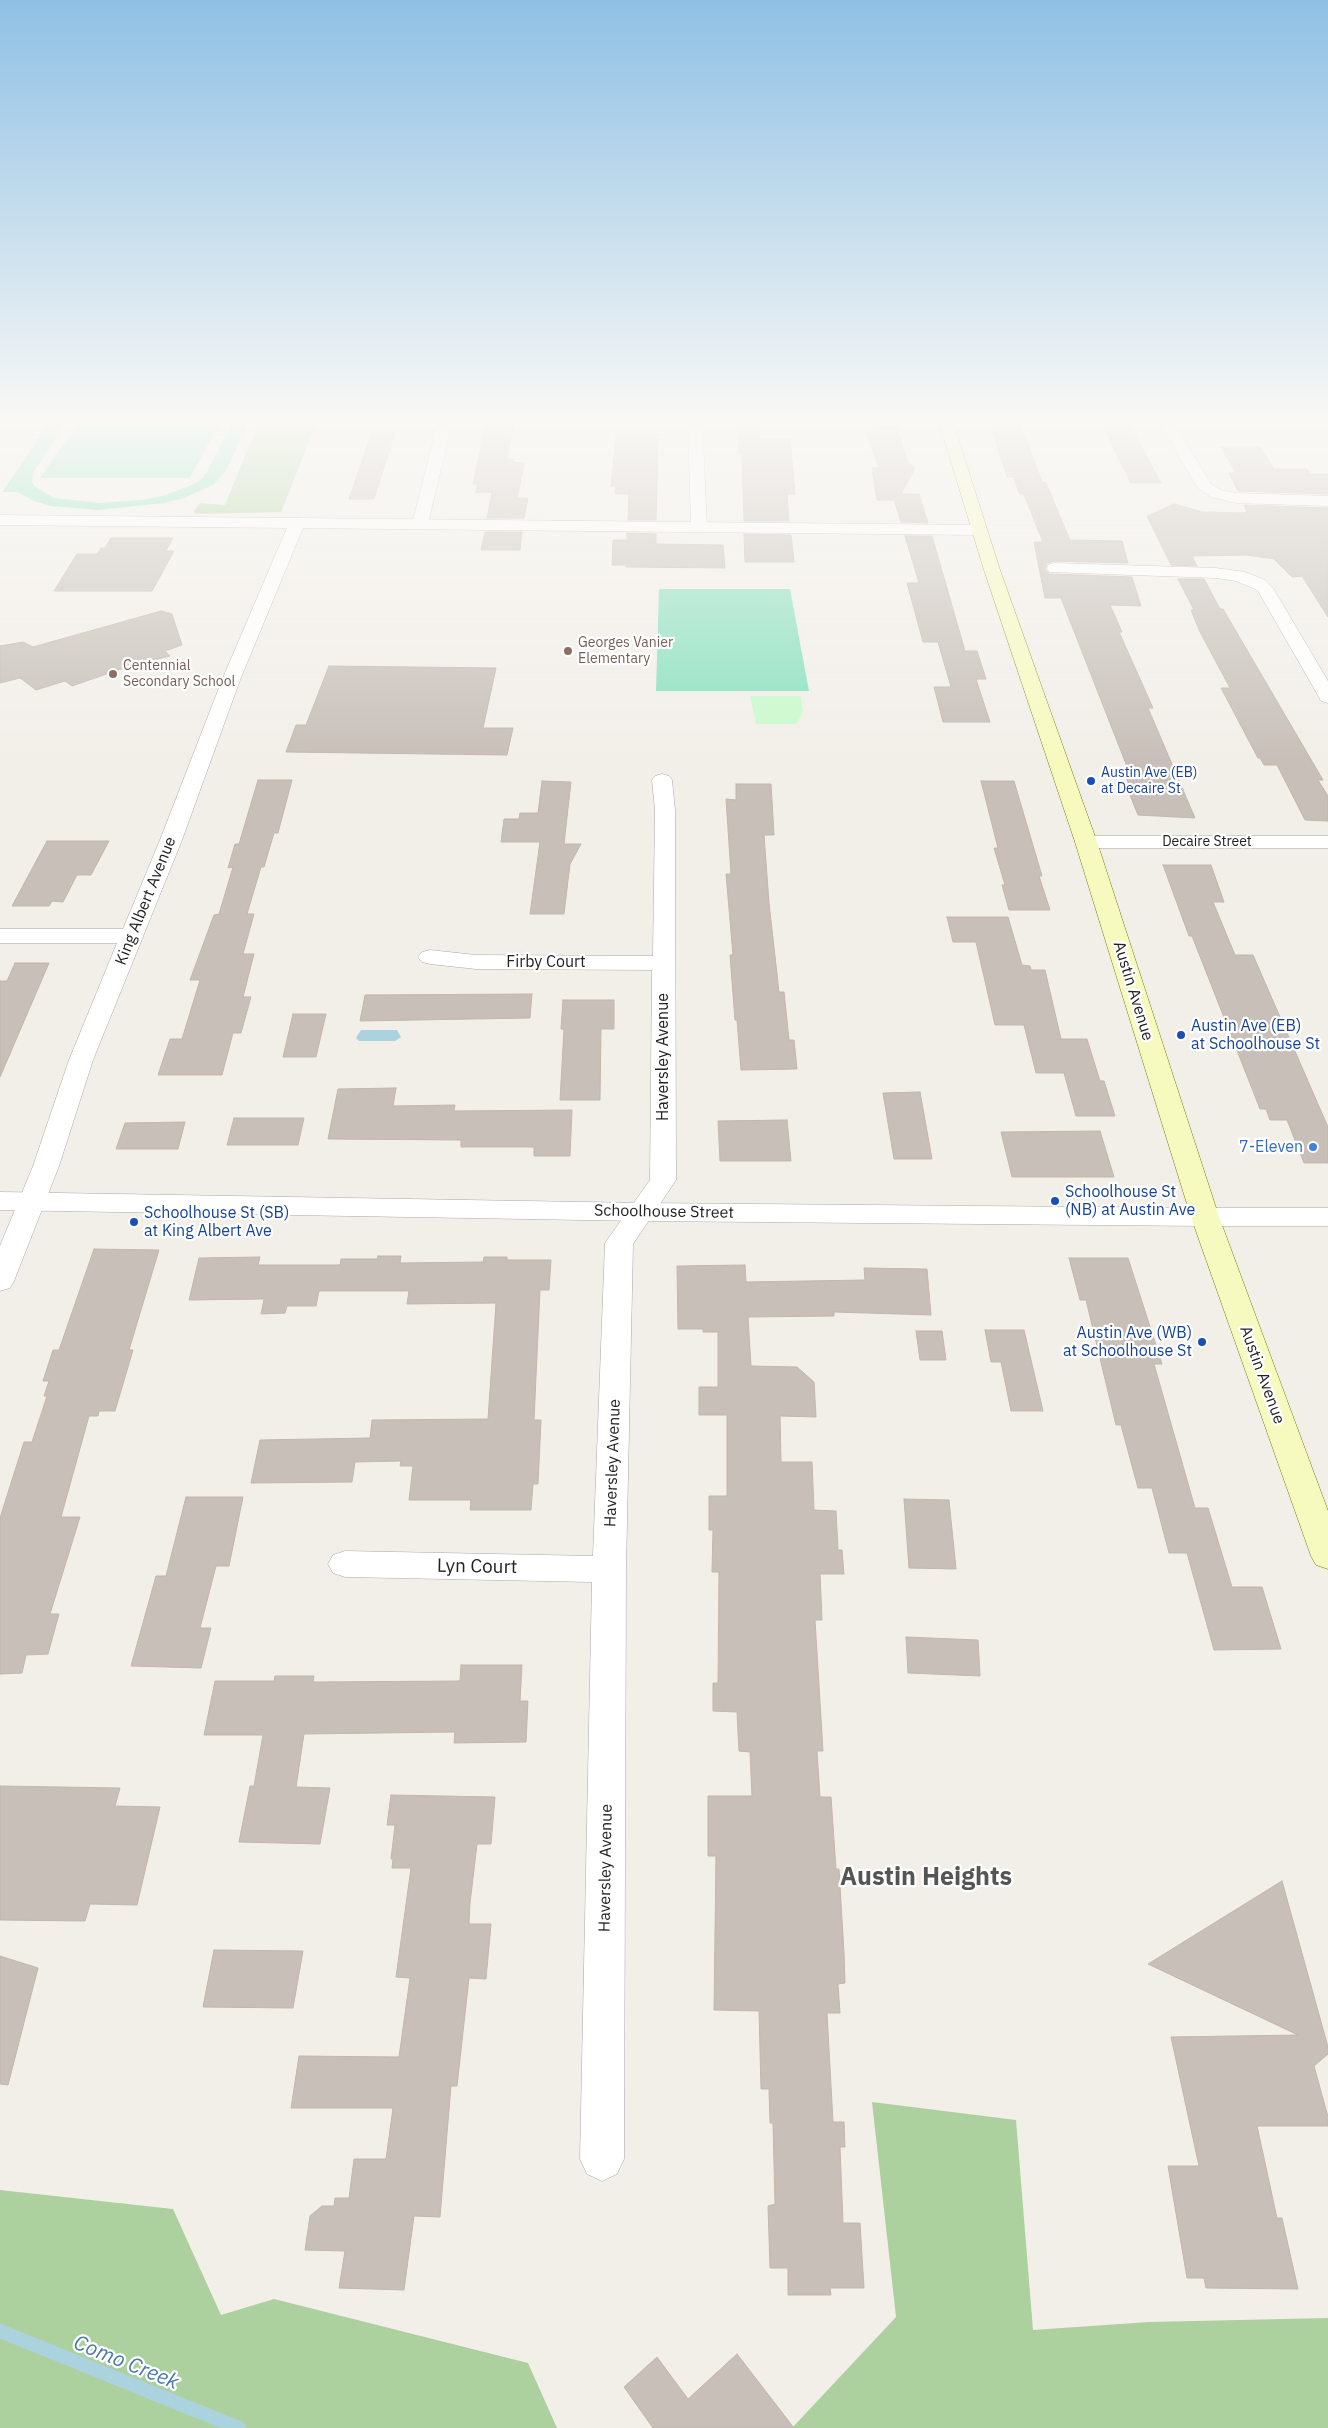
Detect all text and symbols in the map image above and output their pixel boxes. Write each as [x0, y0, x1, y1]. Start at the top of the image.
place label: Georges Vanier Elementary [578, 635, 673, 668]
marker: Georges Vanier Elementary [562, 645, 574, 657]
place label: Centennial Secondary School [123, 658, 235, 690]
marker: Centennial Secondary School [107, 668, 119, 680]
place label: Austin Ave (EB) at Decaire St [1101, 765, 1197, 798]
marker: Austin Ave (EB) at Decaire St [1085, 775, 1097, 787]
street label: King Albert Avenue [111, 834, 181, 968]
street label: Decaire Street [1162, 834, 1252, 850]
street label: Austin Avenue [1109, 939, 1157, 1043]
street label: Firby Court [506, 952, 586, 972]
street label: Haversley Avenue [653, 993, 673, 1121]
place label: Austin Ave (EB) at Schoolhouse St [1191, 1016, 1320, 1054]
marker: Austin Ave (EB) at Schoolhouse St [1175, 1029, 1187, 1041]
place label: 7-Eleven [1239, 1137, 1303, 1157]
marker: 7-Eleven [1307, 1141, 1319, 1153]
place label: Schoolhouse St (NB) at Austin Ave [1065, 1182, 1195, 1220]
marker: Schoolhouse St (NB) at Austin Ave [1049, 1195, 1061, 1207]
street label: Schoolhouse Street [594, 1201, 734, 1223]
place label: Schoolhouse St (SB) at King Albert Ave [144, 1203, 289, 1241]
marker: Schoolhouse St (SB) at King Albert Ave [128, 1216, 140, 1228]
place label: Austin Ave (WB) at Schoolhouse St [1063, 1323, 1192, 1361]
street label: Austin Avenue [1235, 1323, 1289, 1427]
marker: Austin Ave (WB) at Schoolhouse St [1196, 1336, 1208, 1348]
street label: Haversley Avenue [601, 1399, 625, 1527]
street label: Lyn Court [437, 1555, 517, 1579]
street label: Haversley Avenue [595, 1804, 617, 1932]
district label: Austin Heights [840, 1863, 1012, 1893]
water label: Como Creek [70, 2331, 182, 2395]

